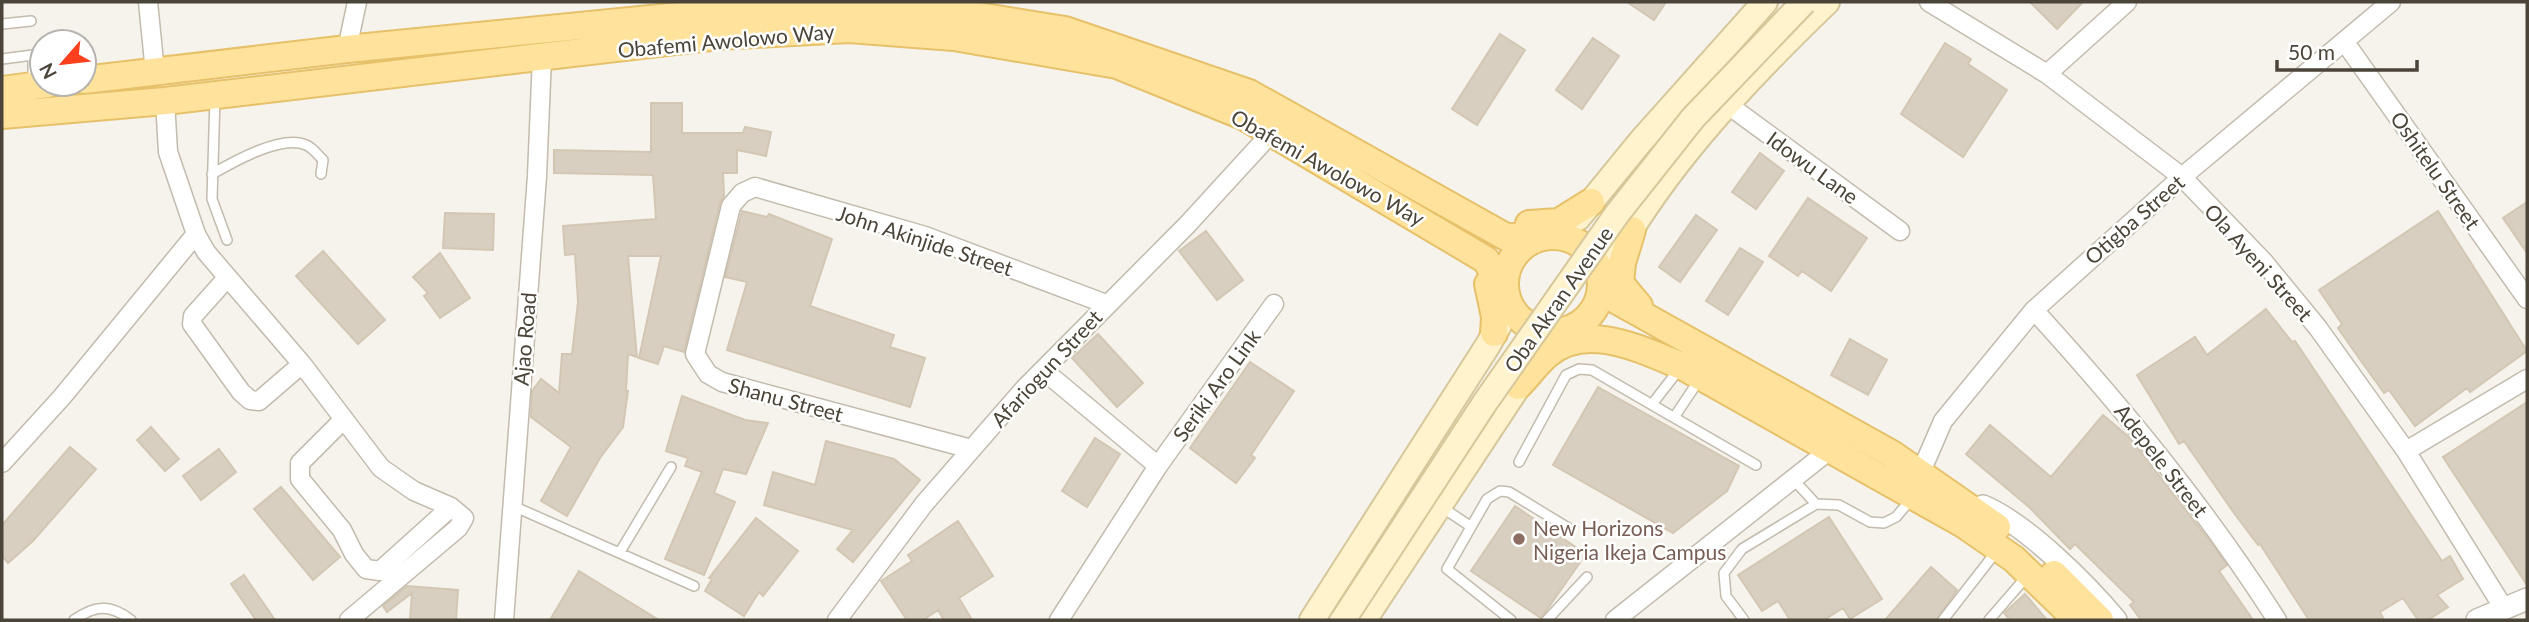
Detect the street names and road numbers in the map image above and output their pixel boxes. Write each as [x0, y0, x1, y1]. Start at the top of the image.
street label: Obafemi Awolowo Way [617, 18, 835, 62]
street label: Obafemi Awolowo Way [1227, 103, 1429, 231]
street label: Oshitelu Street [2386, 106, 2486, 234]
street label: Idowu Lane [1762, 126, 1864, 208]
street label: Otigba Street [2079, 169, 2189, 269]
street label: Ola Ayeni Street [2200, 198, 2318, 326]
street label: John Akinjide Street [834, 200, 1017, 280]
street label: Oba Akran Avenue [1498, 221, 1618, 377]
street label: Ajao Road [507, 291, 541, 387]
street label: Afariogun Street [985, 304, 1107, 432]
street label: Seriki Aro Link [1167, 324, 1265, 446]
street label: Shanu Street [726, 372, 846, 426]
street label: Adepele Street [2110, 399, 2214, 522]

